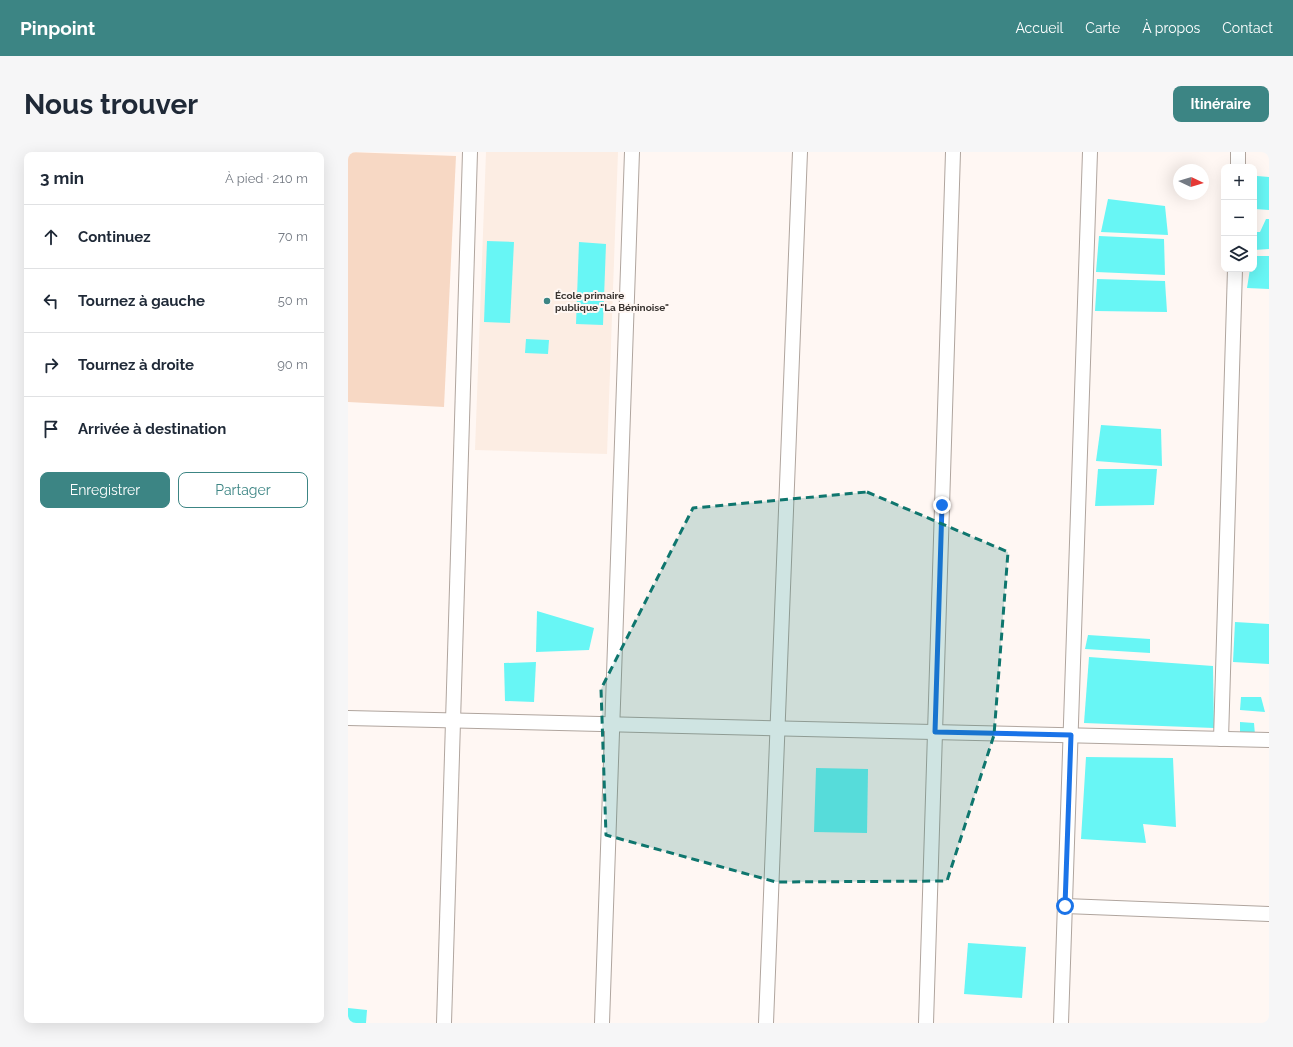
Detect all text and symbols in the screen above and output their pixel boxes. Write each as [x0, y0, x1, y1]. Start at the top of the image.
text: Pinpoint [20, 17, 95, 39]
text: Accueil [1015, 20, 1063, 36]
text: Carte [1085, 20, 1120, 36]
text: À propos [1142, 20, 1200, 36]
text: Contact [1222, 20, 1273, 36]
button: Itinéraire [1173, 86, 1269, 122]
text: Nous trouver [24, 88, 198, 121]
north arrow [1173, 164, 1209, 200]
map controls [1221, 164, 1257, 272]
button: + [1221, 164, 1257, 200]
text: 3 min [40, 168, 84, 188]
text: À pied · 210 m [225, 171, 308, 186]
button: − [1221, 200, 1257, 236]
icon: ahead [40, 226, 62, 248]
text: Continuez [78, 228, 151, 246]
text: 70 m [278, 229, 308, 244]
button: layers [1221, 236, 1257, 272]
icon: left [40, 290, 62, 312]
place label: École primaire publique "La Béninoise" [555, 290, 669, 313]
text: Tournez à gauche [78, 292, 205, 310]
text: 50 m [278, 293, 308, 308]
marker: École primaire publique "La Béninoise" [542, 296, 552, 306]
icon: right [40, 354, 62, 376]
text: Tournez à droite [78, 356, 194, 374]
text: 90 m [277, 357, 308, 372]
icon: arrive [40, 418, 62, 440]
text: Arrivée à destination [78, 420, 226, 438]
button: Enregistrer [40, 472, 170, 508]
button: Partager [178, 472, 308, 508]
route end [933, 496, 951, 514]
route start [1056, 897, 1074, 915]

